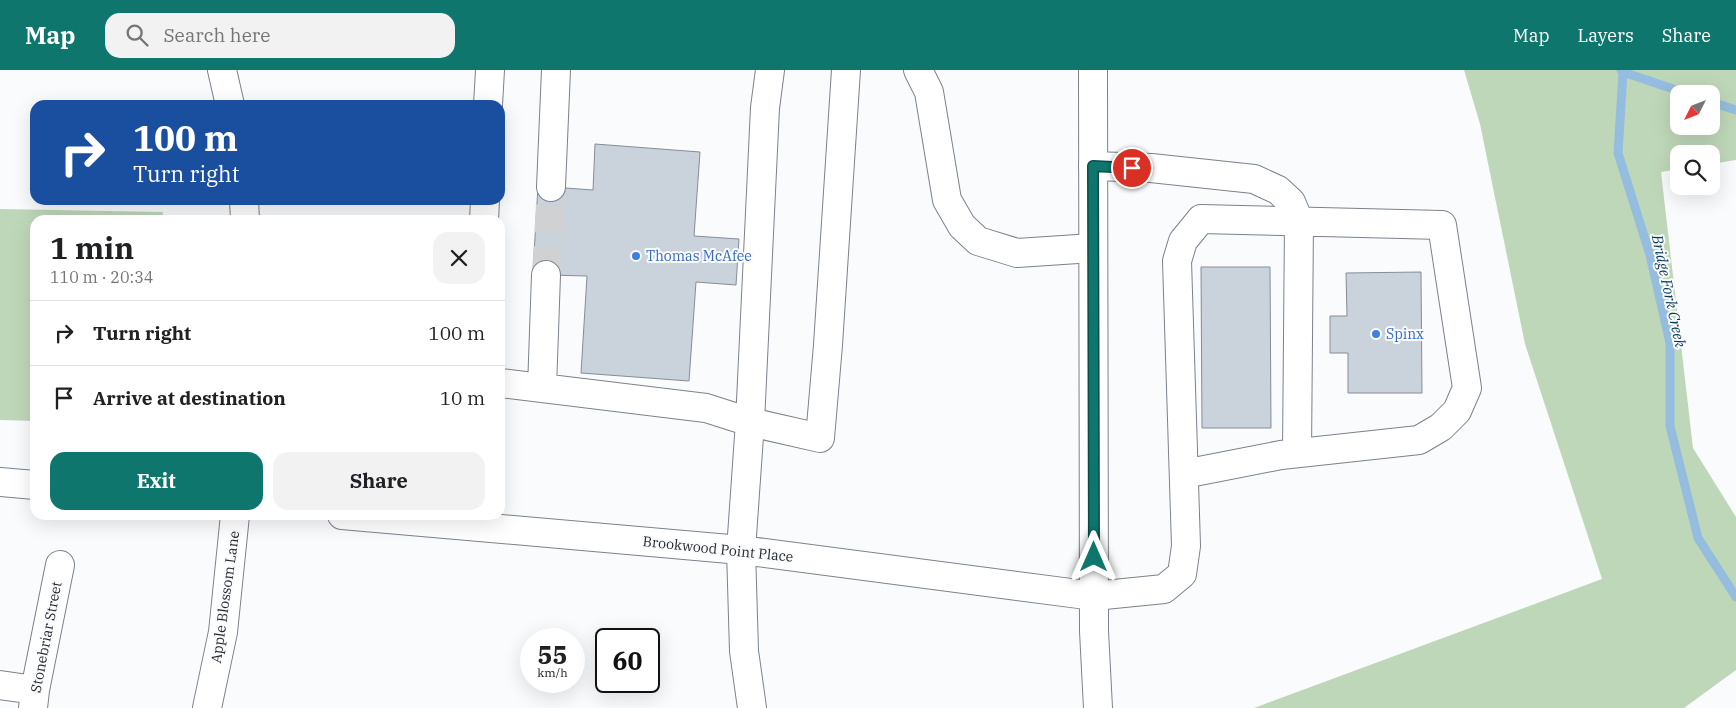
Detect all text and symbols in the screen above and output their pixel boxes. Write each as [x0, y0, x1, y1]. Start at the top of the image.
search box [105, 13, 455, 58]
text: Map [25, 19, 75, 51]
icon: search [123, 21, 151, 49]
text: Search here [163, 23, 270, 47]
text: Map [1513, 24, 1550, 47]
text: Layers [1578, 24, 1634, 47]
text: Share [1662, 24, 1711, 47]
north arrow [1670, 85, 1720, 135]
map controls [1670, 85, 1720, 195]
text: 100 m [133, 115, 238, 161]
icon: right [50, 120, 115, 185]
button: search [1670, 145, 1720, 195]
pin [1111, 147, 1153, 189]
icon: arrive [1118, 154, 1146, 182]
text: Turn right [133, 159, 240, 188]
text: 1 min [50, 228, 134, 267]
button: close [433, 232, 485, 284]
water label: Bridge Fork Creek [1648, 232, 1690, 349]
place label: Thomas McAfee [646, 247, 752, 265]
marker: Thomas McAfee [630, 250, 642, 262]
text: 110 m · 20:34 [50, 267, 153, 287]
icon: right [50, 319, 78, 347]
text: Turn right [93, 321, 191, 345]
text: 100 m [428, 321, 485, 345]
place label: Spinx [1386, 325, 1424, 343]
marker: Spinx [1370, 328, 1382, 340]
icon: arrive [50, 384, 78, 412]
text: Arrive at destination [93, 386, 286, 410]
text: 10 m [440, 386, 485, 410]
button: Exit [50, 452, 263, 510]
button: Share [273, 452, 485, 510]
street label: Apple Blossom Lane [207, 530, 243, 664]
position arrow [1067, 530, 1119, 582]
street label: Brookwood Point Place [642, 532, 794, 566]
street label: Stonebriar Street [26, 580, 66, 694]
speed limit sign: 60 [595, 628, 660, 693]
text: 55 [537, 638, 568, 671]
text: km/h [537, 665, 568, 680]

